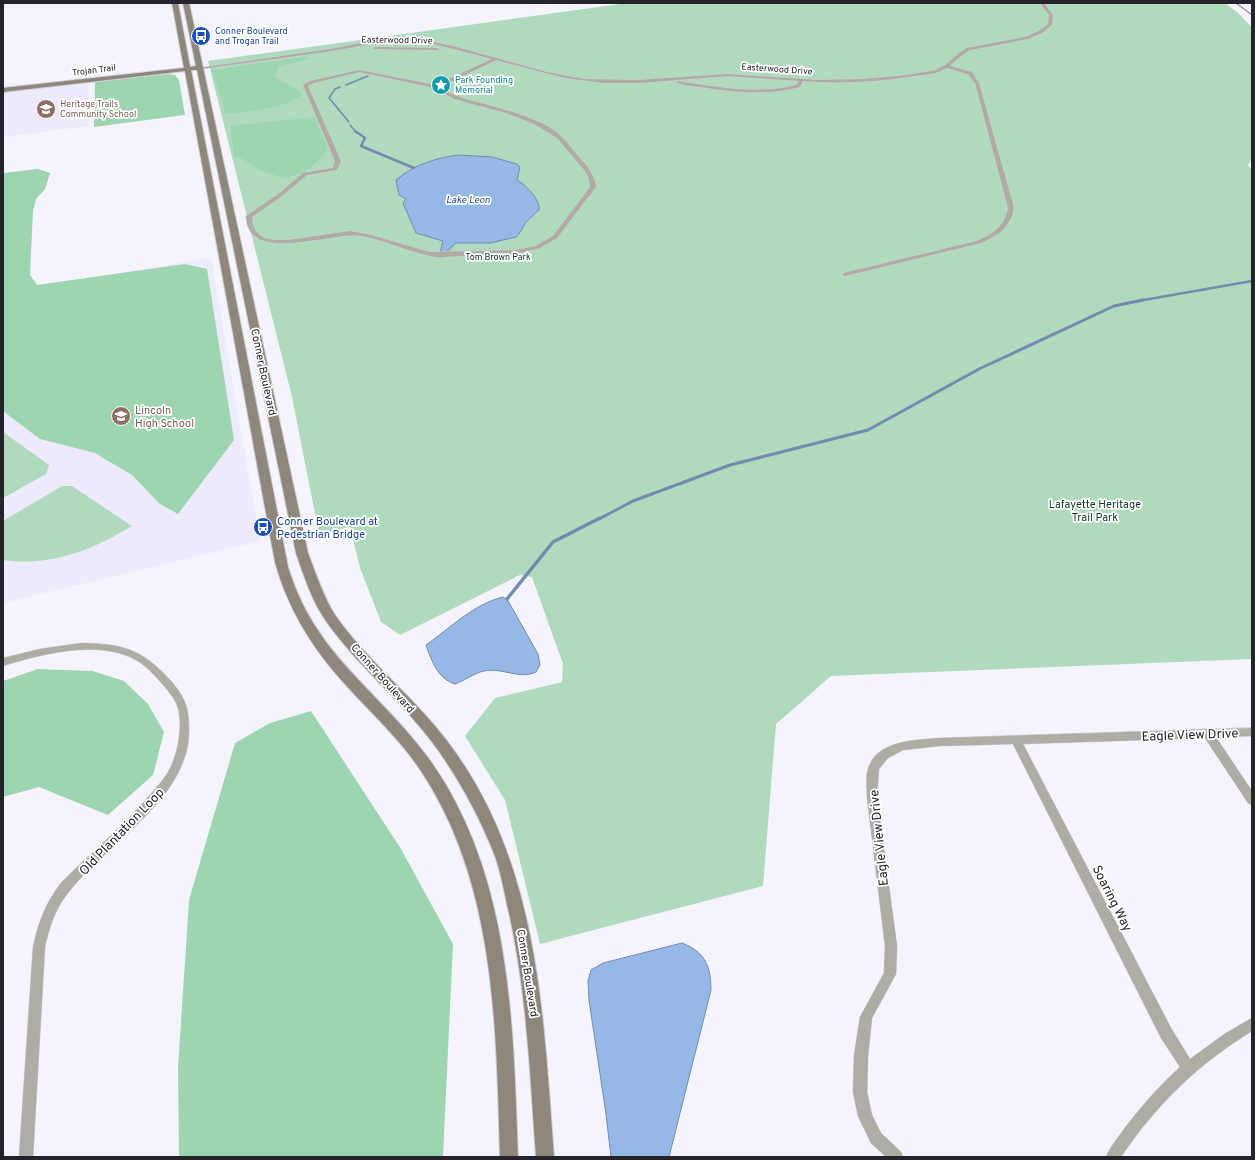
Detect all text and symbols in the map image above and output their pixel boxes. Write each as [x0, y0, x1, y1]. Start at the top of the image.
bus stop icon: Conner Boulevard and Trogan Trail [190, 25, 212, 47]
place label: Conner Boulevard and Trogan Trail [215, 26, 288, 47]
street label: Easterwood Drive [361, 34, 433, 47]
street label: Trojan Trail [72, 62, 117, 79]
street label: Easterwood Drive [741, 62, 813, 77]
place icon: Park Founding Memorial [430, 74, 452, 96]
place label: Park Founding Memorial [455, 75, 513, 96]
school or university icon: Heritage Trails Community School [35, 98, 57, 120]
place label: Heritage Trails Community School [60, 99, 136, 120]
water label: Lake Leon [446, 194, 491, 207]
park label: Tom Brown Park [465, 252, 531, 263]
street label: Conner Boulevard [247, 327, 279, 417]
place label: Lincoln High School [135, 404, 194, 431]
school or university icon: Lincoln High School [110, 405, 132, 427]
park label: Lafayette Heritage Trail Park [1049, 498, 1141, 525]
place label: Conner Boulevard at Pedestrian Bridge [277, 515, 378, 542]
bus stop icon: Conner Boulevard at Pedestrian Bridge [252, 516, 274, 538]
street label: Conner Boulevard [347, 641, 417, 716]
street label: Eagle View Drive [1141, 726, 1239, 746]
street label: Old Plantation Loop [77, 785, 168, 879]
street label: Eagle View Drive [867, 789, 893, 887]
street label: Soaring Way [1088, 863, 1135, 935]
street label: Conner Boulevard [513, 928, 541, 1018]

